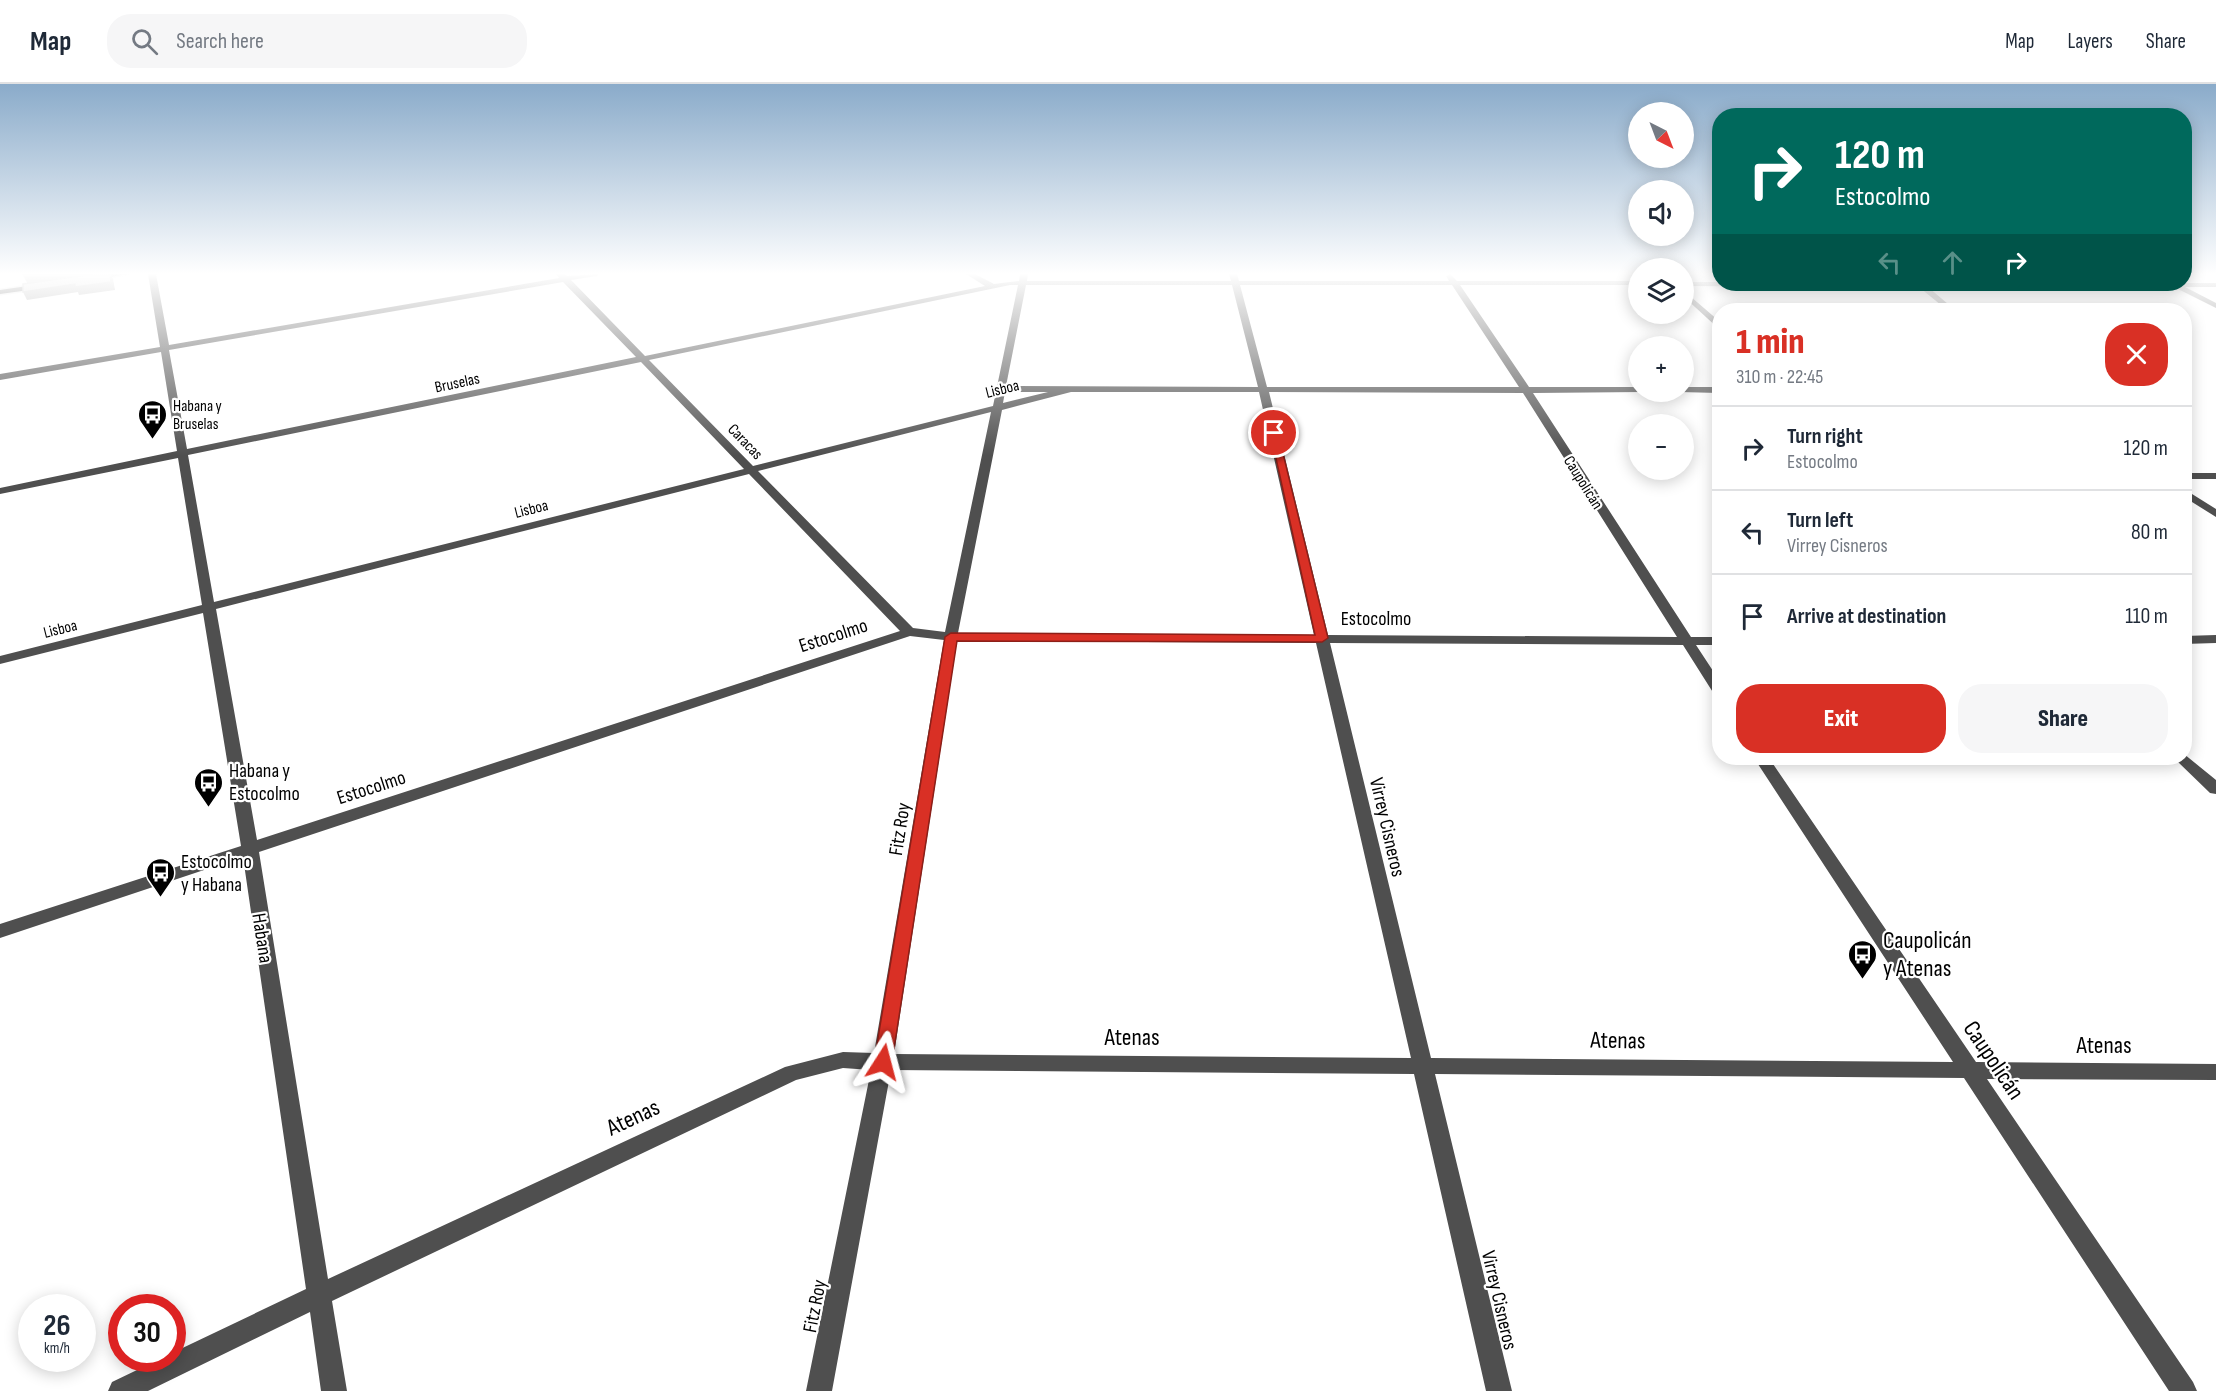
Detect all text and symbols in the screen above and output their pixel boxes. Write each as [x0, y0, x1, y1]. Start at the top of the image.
search box [107, 14, 527, 68]
text: Map [30, 25, 71, 58]
icon: search [128, 25, 161, 58]
text: Search here [176, 28, 264, 55]
text: Map [2005, 29, 2034, 54]
text: Layers [2067, 29, 2113, 54]
text: Share [2146, 29, 2186, 54]
north arrow [1628, 102, 1694, 168]
map controls [1628, 102, 1694, 480]
text: 120 m [1835, 130, 1925, 181]
icon: right [1736, 132, 1814, 210]
button: sound [1628, 180, 1694, 246]
text: Estocolmo [1835, 181, 1931, 213]
icon: left [1873, 246, 1906, 279]
icon: ahead [1936, 246, 1969, 279]
icon: right [1999, 246, 2032, 279]
button: layers [1628, 258, 1694, 324]
text: 1 min [1736, 321, 1804, 364]
button: close [2105, 323, 2168, 386]
button: + [1628, 336, 1694, 402]
text: 310 m · 22:45 [1736, 365, 1823, 389]
street label: Bruselas [433, 369, 482, 397]
street label: Lisboa [984, 376, 1021, 403]
place label: Habana y Bruselas [173, 397, 222, 434]
bus stop icon: Habana y Bruselas [136, 398, 168, 440]
pin [1248, 407, 1299, 458]
button: − [1628, 414, 1694, 480]
icon: arrive [1257, 416, 1290, 449]
street label: Caracas [723, 420, 767, 464]
text: Turn right [1787, 423, 1863, 450]
icon: right [1736, 432, 1769, 465]
text: 120 m [2124, 435, 2168, 462]
text: Estocolmo [1787, 450, 1858, 474]
street label: Caupolicán [1559, 453, 1606, 513]
street label: Lisboa [513, 496, 550, 523]
text: Turn left [1787, 507, 1853, 534]
icon: left [1736, 516, 1769, 549]
text: 80 m [2131, 519, 2168, 546]
text: Virrey Cisneros [1787, 534, 1888, 558]
icon: arrive [1736, 600, 1769, 633]
text: Arrive at destination [1787, 603, 1946, 630]
text: 110 m [2125, 603, 2168, 630]
street label: Estocolmo [1341, 607, 1411, 631]
street label: Estocolmo [796, 614, 871, 658]
street label: Lisboa [42, 616, 79, 643]
button: Exit [1736, 684, 1946, 753]
button: Share [1958, 684, 2168, 753]
place label: Habana y Estocolmo [229, 759, 300, 806]
bus stop icon: Habana y Estocolmo [192, 766, 224, 808]
street label: Estocolmo [334, 766, 409, 810]
street label: Virrey Cisneros [1364, 775, 1410, 879]
street label: Fitz Roy [884, 801, 916, 857]
place label: Estocolmo y Habana [181, 850, 252, 897]
bus stop icon: Estocolmo y Habana [144, 856, 176, 898]
street label: Habana [246, 912, 278, 965]
place label: Caupolicán y Atenas [1883, 926, 1972, 983]
bus stop icon: Caupolicán y Atenas [1846, 938, 1878, 980]
street label: Caupolicán [1957, 1015, 2030, 1105]
street label: Atenas [1103, 1023, 1160, 1052]
street label: Atenas [1589, 1026, 1646, 1055]
position arrow [851, 1030, 915, 1094]
street label: Atenas [2075, 1031, 2132, 1060]
street label: Atenas [601, 1093, 664, 1143]
street label: Virrey Cisneros [1476, 1248, 1522, 1352]
street label: Fitz Roy [798, 1278, 832, 1335]
speed limit sign: 30 [108, 1294, 186, 1372]
text: 26 [43, 1308, 71, 1344]
text: km/h [44, 1339, 70, 1358]

